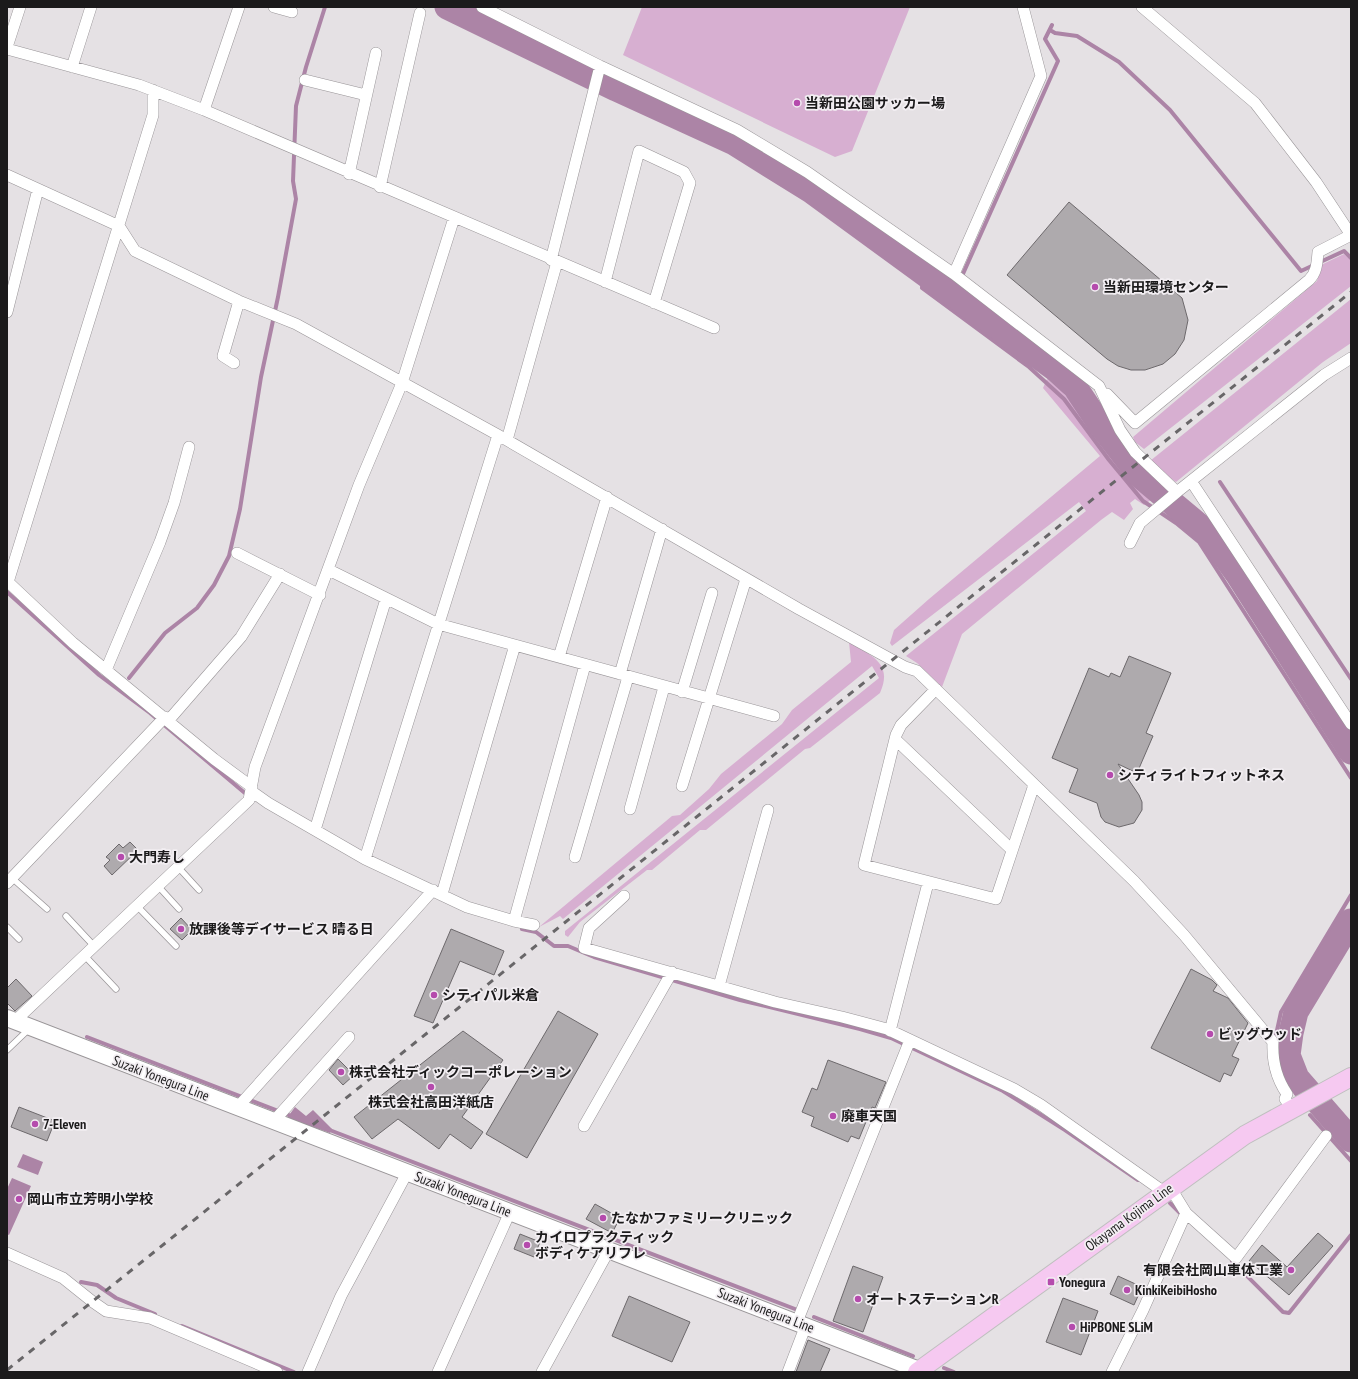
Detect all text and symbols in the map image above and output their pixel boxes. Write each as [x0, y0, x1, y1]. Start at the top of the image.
place label: 当新田公園サッカー場 [805, 94, 945, 112]
marker: 当新田公園サッカー場 [792, 98, 802, 108]
place label: 当新田環境センター [1103, 278, 1229, 296]
marker: 当新田環境センター [1090, 282, 1100, 292]
place label: シティライトフィットネス [1118, 766, 1285, 784]
marker: シティライトフィットネス [1105, 770, 1115, 780]
place label: 大門寿し [129, 848, 185, 866]
marker: 大門寿し [116, 852, 126, 862]
place label: 放課後等デイサービス 晴る日 [189, 920, 374, 938]
marker: 放課後等デイサービス 晴る日 [176, 924, 186, 934]
place label: シティパル米倉 [442, 986, 539, 1004]
marker: シティパル米倉 [429, 990, 439, 1000]
place label: ビッグウッド [1218, 1025, 1302, 1043]
marker: ビッグウッド [1205, 1029, 1215, 1039]
street label: Suzaki Yonegura Line [110, 1051, 212, 1105]
place label: 株式会社ディックコーポレーション [349, 1063, 572, 1081]
marker: 株式会社ディックコーポレーション [336, 1067, 346, 1077]
marker: 株式会社高田洋紙店 [426, 1082, 436, 1092]
place label: 株式会社高田洋紙店 [368, 1093, 494, 1111]
place label: 廃車天国 [841, 1107, 897, 1125]
marker: 廃車天国 [828, 1111, 838, 1121]
place label: 7-Eleven [43, 1115, 86, 1133]
marker: 7-Eleven [30, 1119, 40, 1129]
street label: Suzaki Yonegura Line [412, 1167, 514, 1221]
street label: Okayama Kojima Line [1082, 1179, 1177, 1255]
place label: 岡山市立芳明小学校 [27, 1190, 153, 1208]
marker: 岡山市立芳明小学校 [14, 1194, 24, 1204]
place label: たなかファミリークリニック [611, 1209, 793, 1227]
marker: たなかファミリークリニック [598, 1213, 608, 1223]
place label: カイロプラクティック ボディケアリフレ [535, 1228, 674, 1262]
marker: カイロプラクティック ボディケアリフレ [522, 1240, 532, 1250]
place label: 有限会社岡山車体工業 [1143, 1261, 1283, 1279]
marker: 有限会社岡山車体工業 [1286, 1265, 1296, 1275]
place label: Yonegura [1058, 1273, 1106, 1291]
marker: Yonegura [1046, 1277, 1056, 1287]
place label: KinkiKeibiHosho [1135, 1281, 1217, 1299]
street label: Suzaki Yonegura Line [715, 1283, 817, 1337]
marker: KinkiKeibiHosho [1122, 1285, 1132, 1295]
place label: オートステーションR [866, 1290, 999, 1308]
marker: オートステーションR [853, 1294, 863, 1304]
place label: HiPBONE SLiM [1080, 1318, 1153, 1336]
marker: HiPBONE SLiM [1067, 1322, 1077, 1332]

